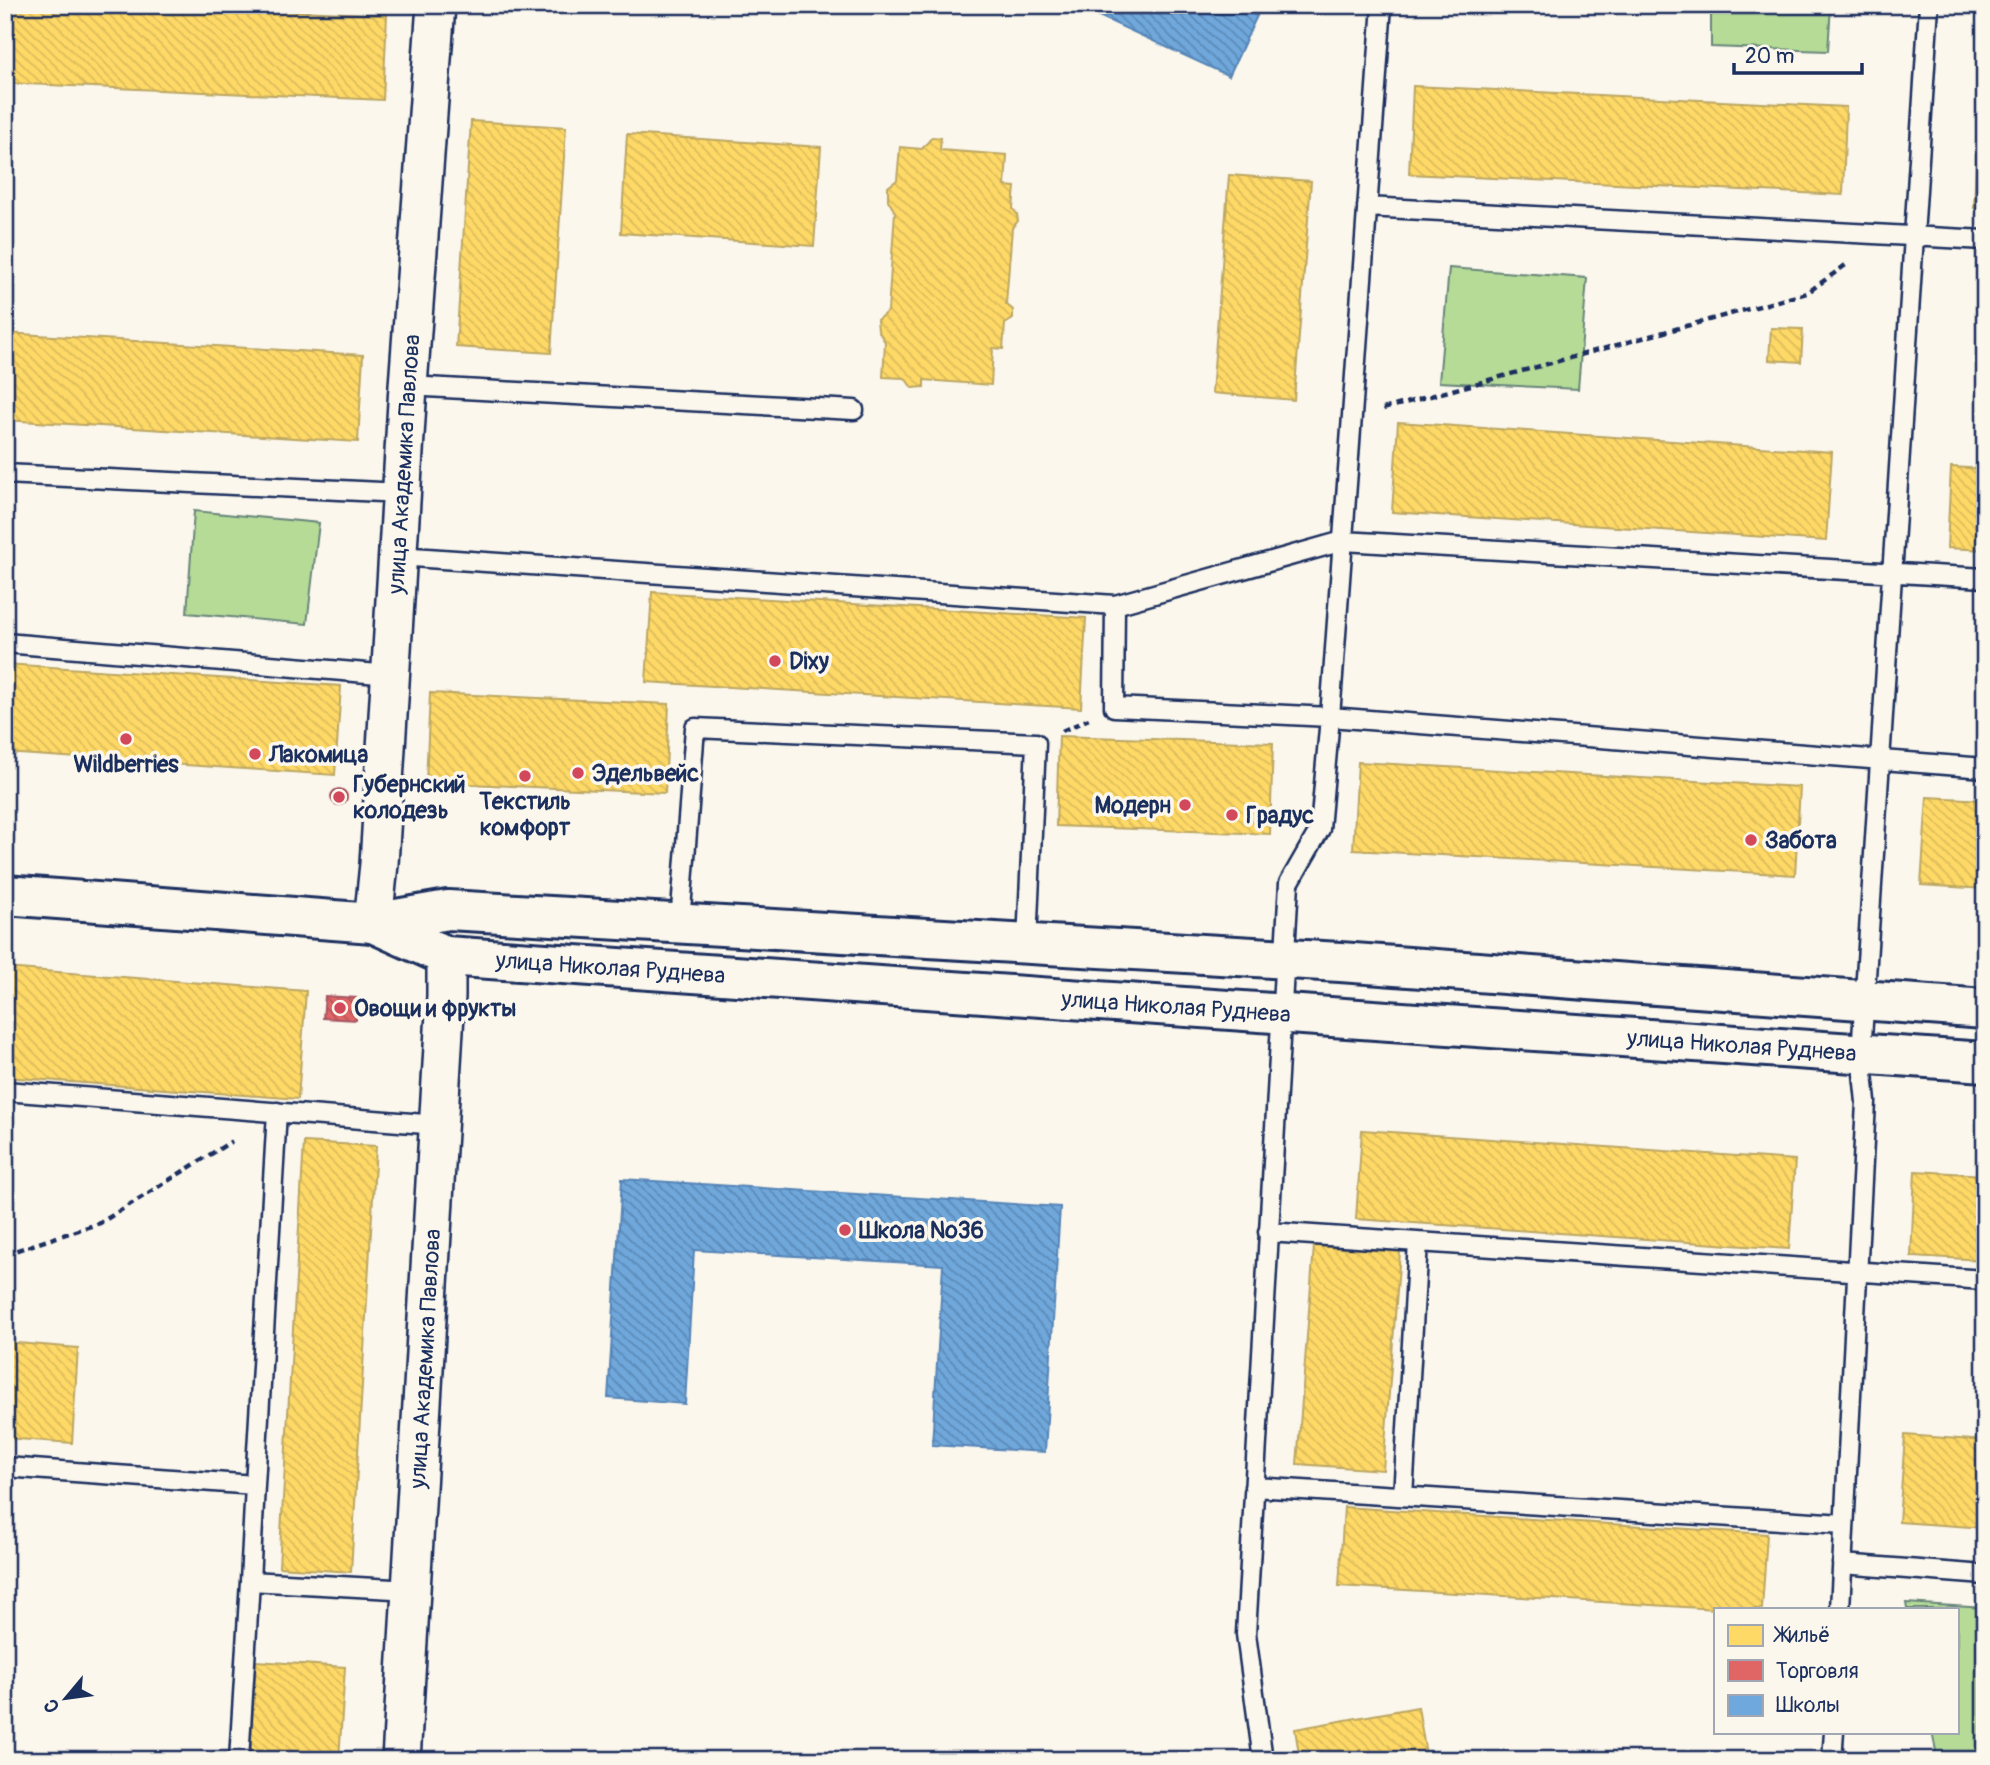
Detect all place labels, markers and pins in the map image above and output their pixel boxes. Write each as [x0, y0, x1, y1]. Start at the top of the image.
place label: Dixy [789, 647, 829, 676]
marker: Dixy [767, 653, 783, 669]
marker: Wildberries [118, 731, 134, 747]
place label: Лакомица [268, 740, 369, 769]
marker: Лакомица [247, 746, 263, 762]
place label: Wildberries [73, 750, 179, 779]
place label: Эдельвейс [592, 759, 699, 788]
marker: Эдельвейс [570, 765, 586, 781]
marker: Текстиль комфорт [517, 768, 533, 784]
place label: Губернский колодезь [353, 770, 466, 825]
place label: Текстиль комфорт [478, 787, 571, 842]
marker: Губернский колодезь [331, 789, 347, 805]
place label: Модерн [1095, 791, 1171, 820]
marker: Модерн [1177, 797, 1193, 813]
place label: Градус [1246, 801, 1314, 830]
marker: Градус [1224, 807, 1240, 823]
place label: Забота [1765, 826, 1837, 855]
marker: Забота [1743, 832, 1759, 848]
place label: Овощи и фрукты [354, 994, 516, 1023]
marker: Овощи и фрукты [332, 1000, 348, 1016]
place label: Школа №36 [858, 1216, 984, 1245]
marker: Школа №36 [837, 1222, 853, 1238]

